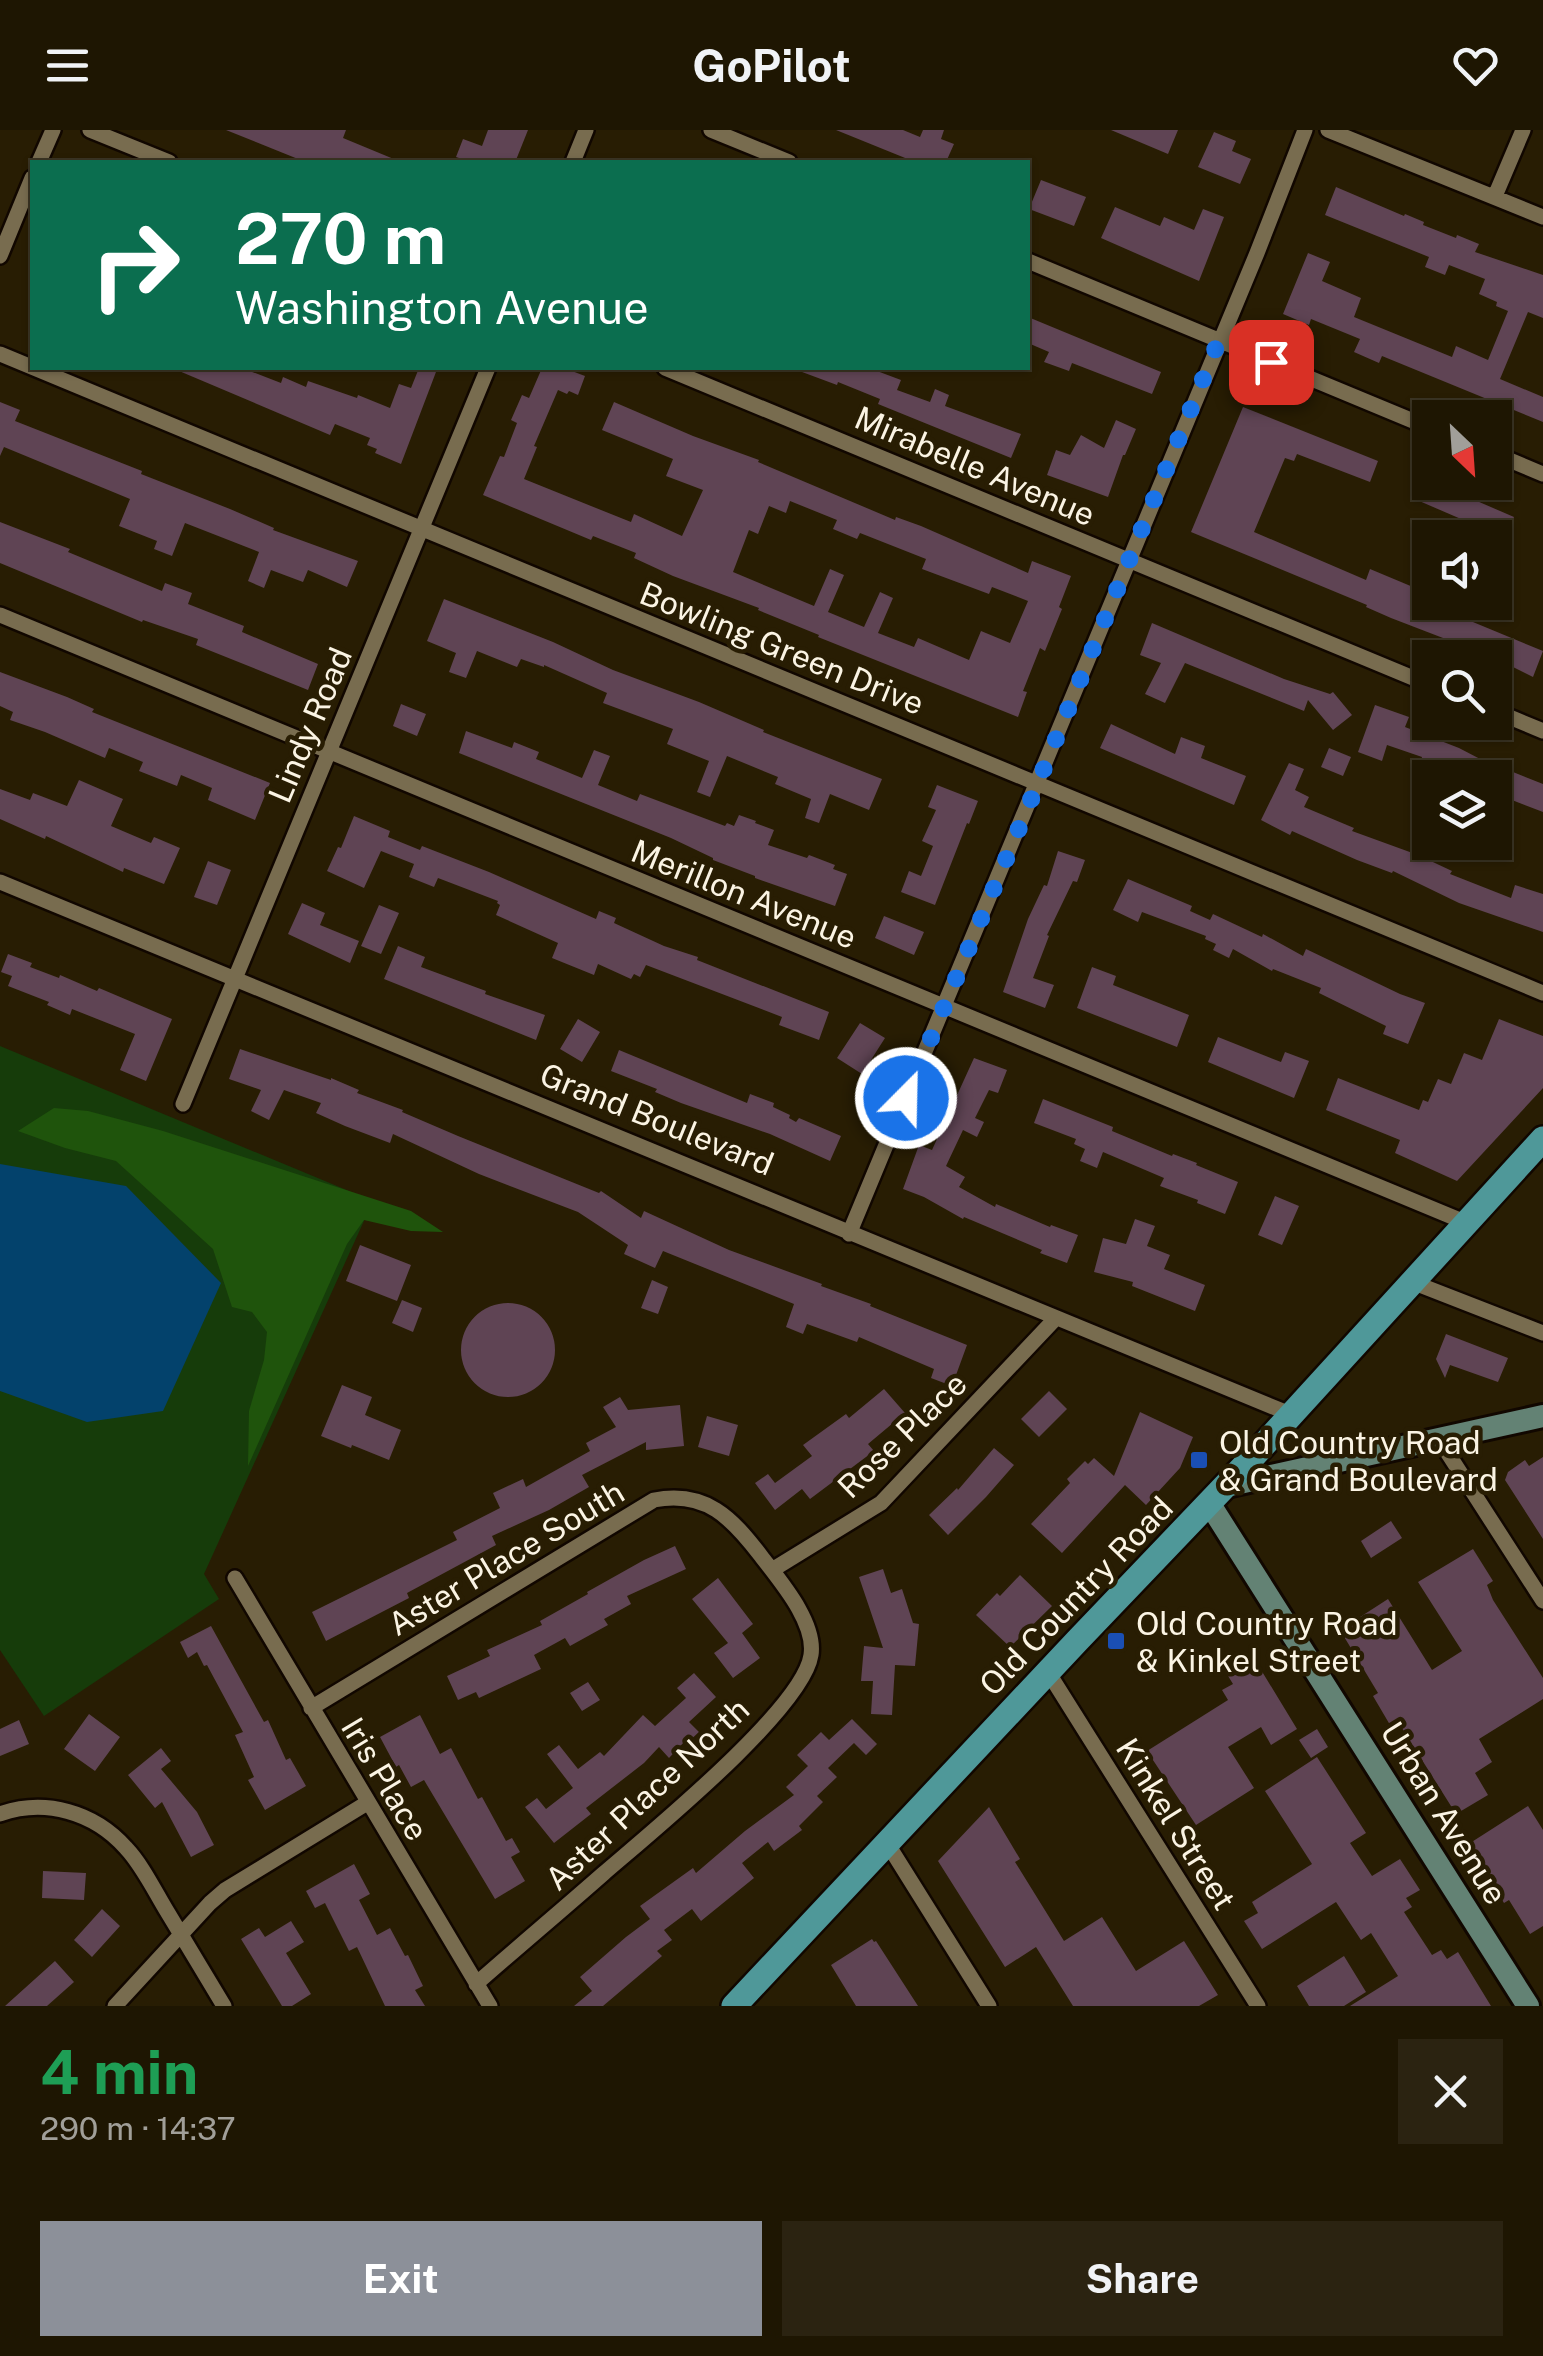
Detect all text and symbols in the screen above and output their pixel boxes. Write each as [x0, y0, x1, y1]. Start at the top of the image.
icon: menu [40, 38, 95, 93]
icon: heart [1448, 38, 1503, 93]
text: GoPilot [692, 39, 851, 92]
text: 270 m [235, 197, 446, 280]
icon: right [70, 200, 200, 330]
text: Washington Avenue [235, 281, 649, 334]
pin [1229, 320, 1314, 405]
icon: arrive [1244, 335, 1299, 390]
street label: Mirabelle Avenue [849, 399, 1101, 533]
north arrow [1412, 400, 1512, 500]
map controls [1412, 400, 1512, 860]
button: sound [1412, 520, 1512, 620]
street label: Bowling Green Drive [635, 574, 929, 722]
button: search [1412, 640, 1512, 740]
street label: Lindy Road [261, 642, 359, 808]
button: layers [1412, 760, 1512, 860]
street label: Merillon Avenue [626, 832, 862, 956]
position arrow [854, 1046, 958, 1150]
street label: Grand Boulevard [535, 1055, 779, 1183]
street label: Rose Place [830, 1365, 974, 1505]
place label: Old Country Road & Grand Boulevard [1219, 1424, 1498, 1498]
marker: Old Country Road & Grand Boulevard [1188, 1449, 1210, 1471]
street label: Aster Place South [382, 1473, 630, 1643]
street label: Old Country Road [972, 1489, 1180, 1703]
place label: Old Country Road & Kinkel Street [1136, 1605, 1398, 1679]
marker: Old Country Road & Kinkel Street [1105, 1630, 1127, 1652]
street label: Aster Place North [538, 1690, 756, 1898]
street label: Iris Place [334, 1711, 436, 1847]
street label: Urban Avenue [1373, 1715, 1515, 1911]
street label: Kinkel Street [1109, 1732, 1243, 1916]
text: 4 min [40, 2037, 198, 2108]
button: close [1398, 2039, 1503, 2144]
text: 290 m · 14:37 [40, 2110, 236, 2147]
button: Exit [40, 2221, 762, 2336]
button: Share [782, 2221, 1503, 2336]

